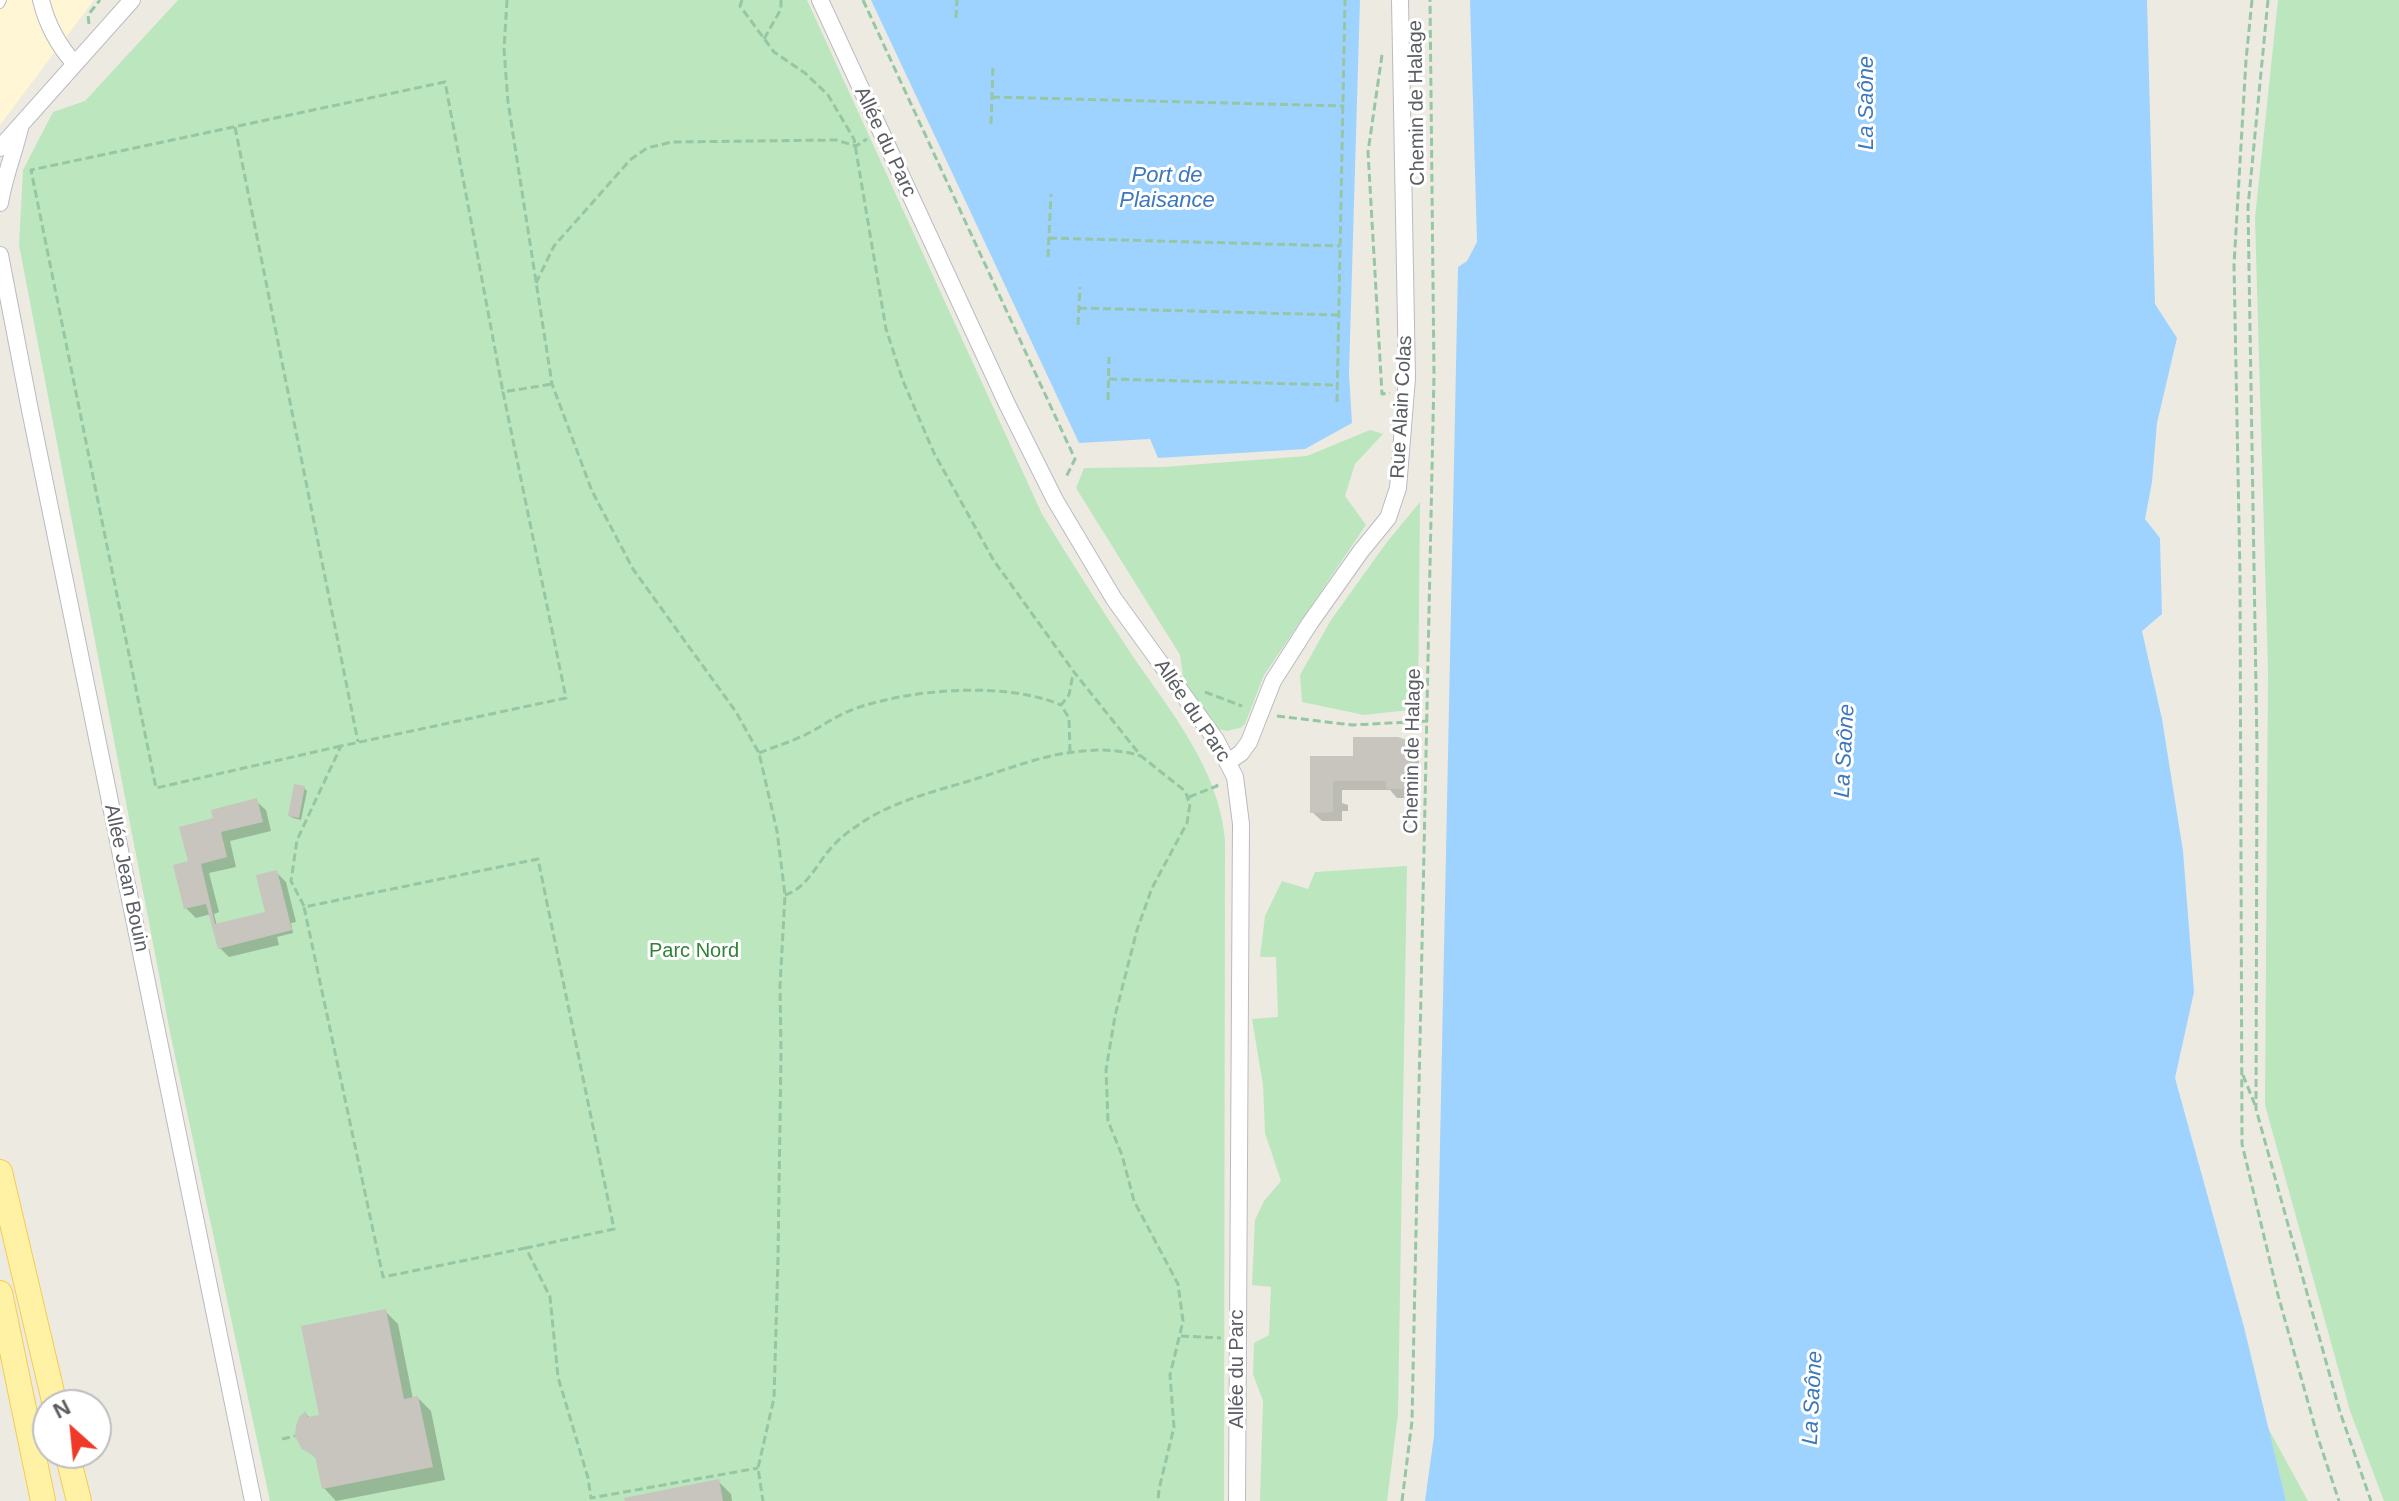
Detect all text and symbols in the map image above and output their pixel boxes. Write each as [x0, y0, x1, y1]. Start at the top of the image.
street label: Chemin de Halage [1404, 20, 1430, 186]
water label: La Saône [1854, 56, 1880, 150]
street label: Allée du Parc [849, 83, 921, 201]
water label: Port de Plaisance [1119, 163, 1215, 214]
street label: Rue Alain Colas [1386, 335, 1418, 479]
street label: Allée du Parc [1149, 655, 1235, 767]
street label: Chemin de Halage [1400, 668, 1426, 834]
water label: La Saône [1829, 703, 1861, 799]
street label: Allée Jean Bouin [99, 802, 153, 954]
park label: Parc Nord [649, 939, 739, 963]
street label: Allée du Parc [1225, 1310, 1249, 1428]
water label: La Saône [1797, 1350, 1829, 1446]
north arrow [32, 1389, 112, 1469]
text: N [49, 1394, 75, 1424]

